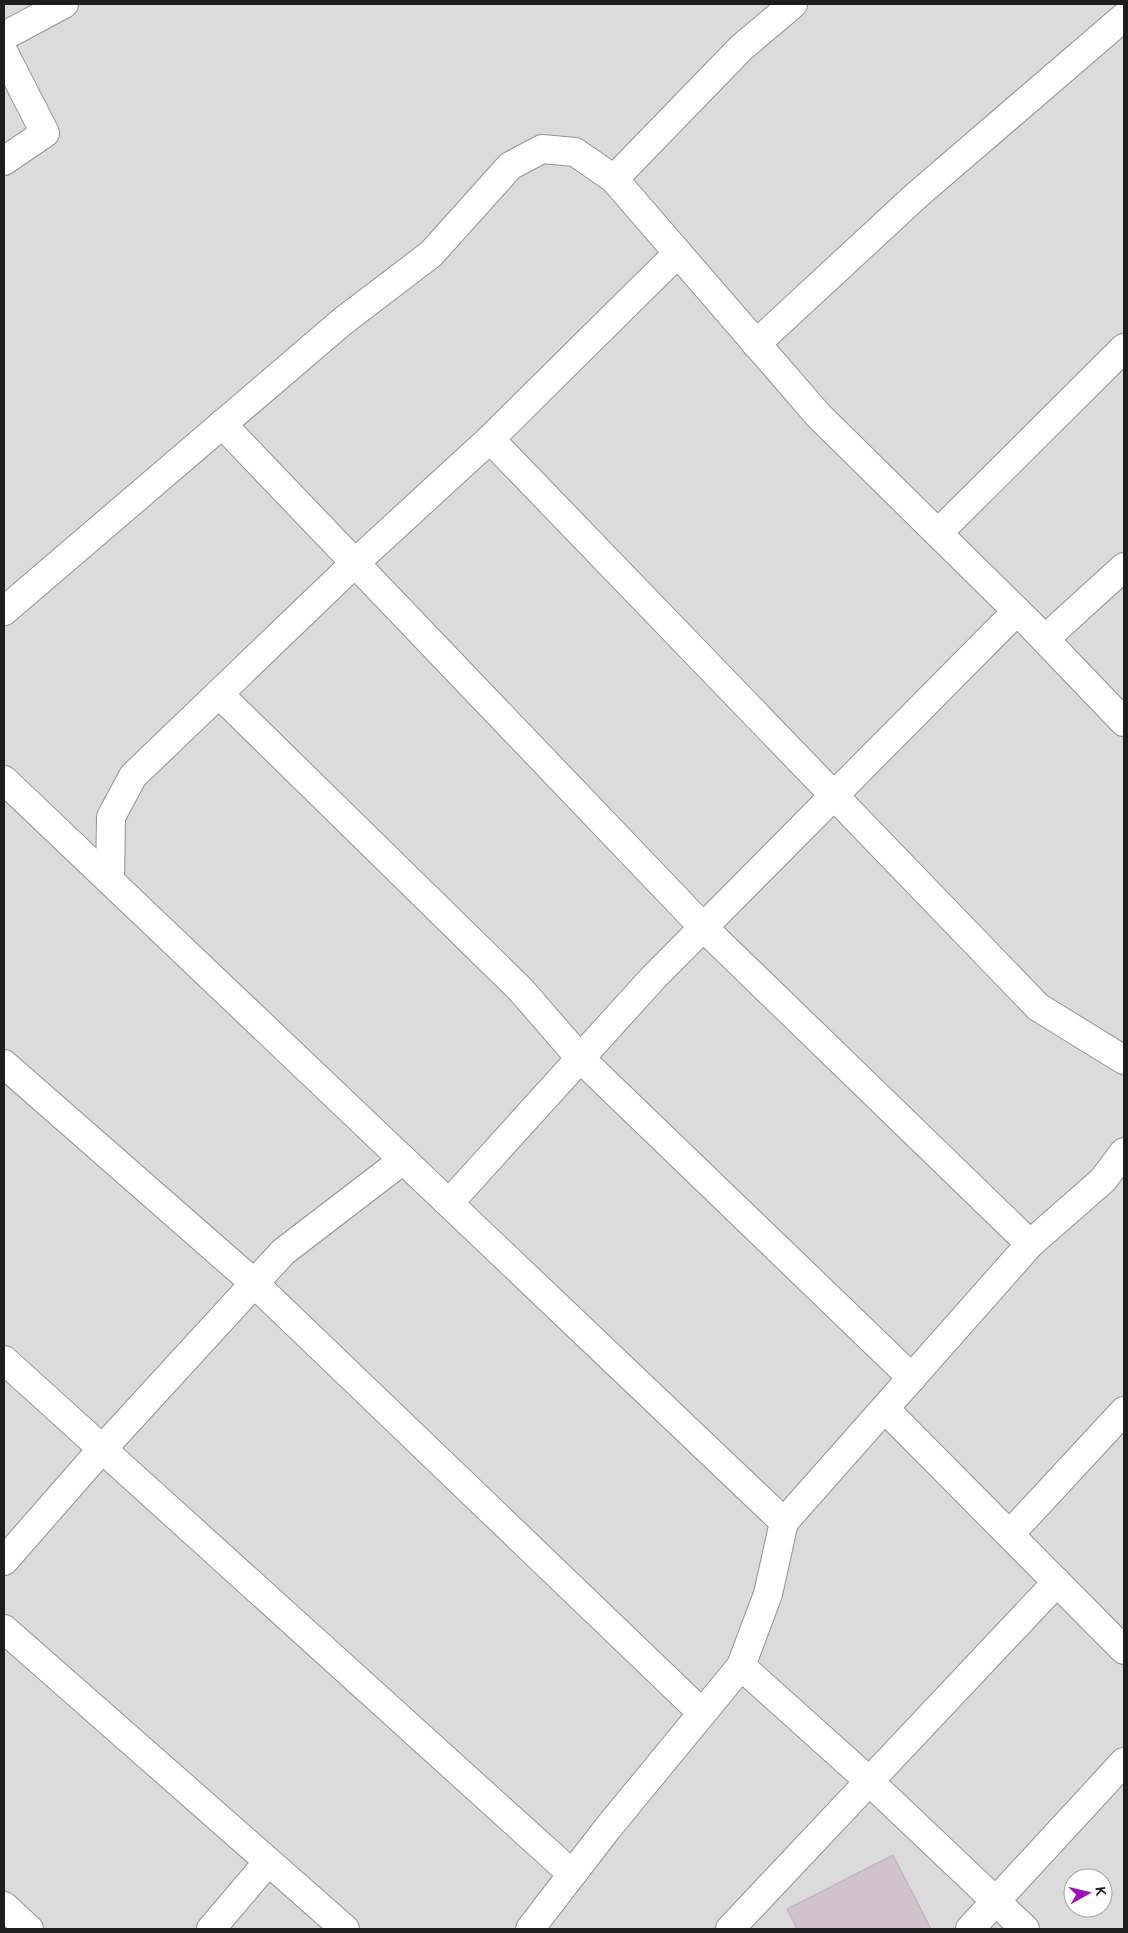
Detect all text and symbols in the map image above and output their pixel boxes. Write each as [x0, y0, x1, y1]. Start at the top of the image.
north arrow [1063, 1868, 1113, 1918]
text: K [1091, 1885, 1110, 1898]

